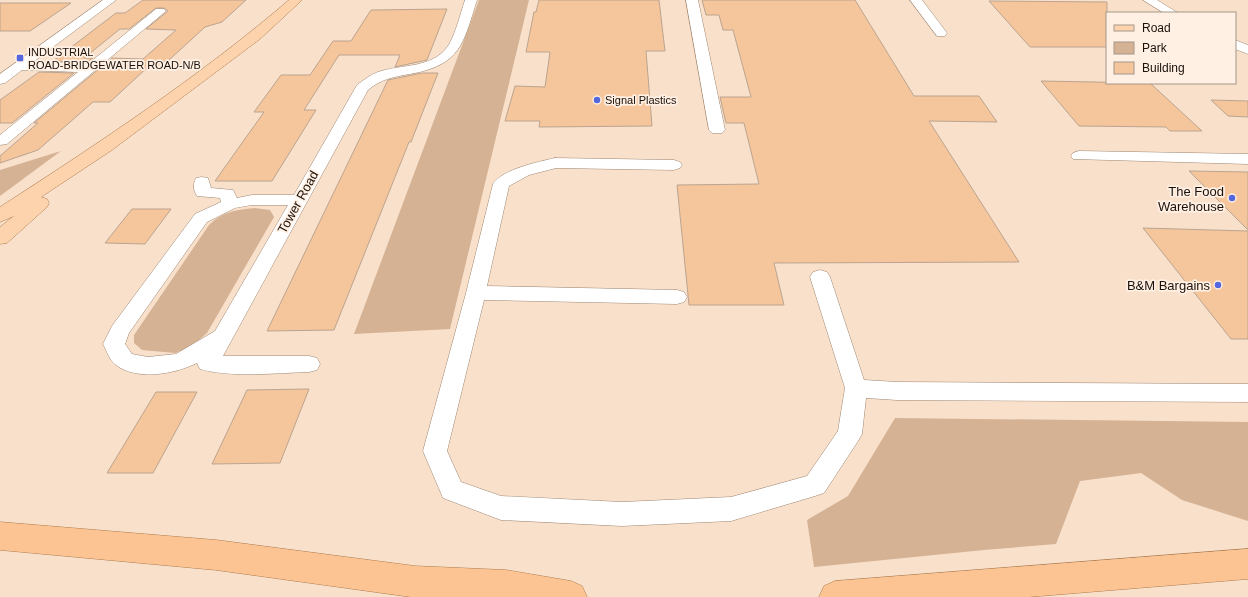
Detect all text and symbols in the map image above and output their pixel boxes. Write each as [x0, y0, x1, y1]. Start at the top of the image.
legend [1106, 12, 1236, 84]
text: Road [1142, 21, 1171, 35]
text: Park [1142, 41, 1168, 55]
place label: INDUSTRIAL ROAD-BRIDGEWATER ROAD-N/B [28, 46, 201, 71]
marker: INDUSTRIAL ROAD-BRIDGEWATER ROAD-N/B [15, 53, 25, 63]
text: Building [1142, 61, 1185, 75]
place label: Signal Plastics [605, 94, 677, 106]
marker: Signal Plastics [592, 95, 602, 105]
street label: Tower Road [275, 168, 321, 236]
place label: The Food Warehouse [1158, 184, 1224, 214]
marker: The Food Warehouse [1227, 193, 1237, 203]
place label: B&M Bargains [1127, 278, 1210, 293]
marker: B&M Bargains [1213, 280, 1223, 290]

